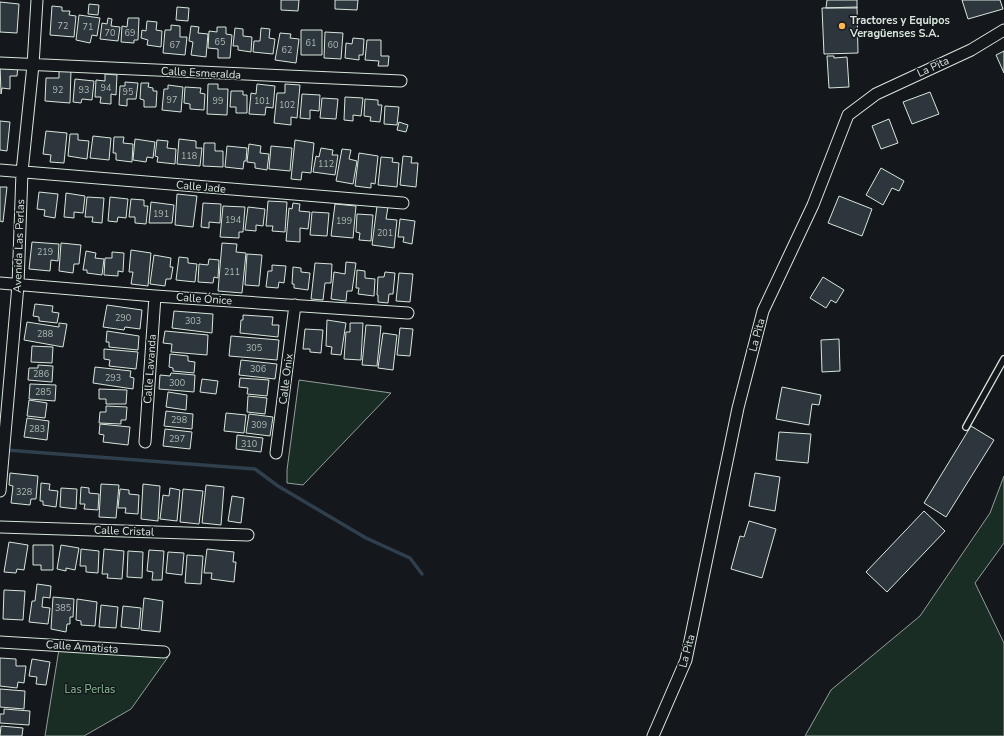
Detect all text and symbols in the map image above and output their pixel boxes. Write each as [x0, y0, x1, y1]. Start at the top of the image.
place label: Tractores y Equipos Veragüenses S.A. [849, 13, 950, 41]
house number: 72 [58, 20, 68, 32]
house number: 71 [83, 21, 93, 33]
marker: Tractores y Equipos Veragüenses S.A. [837, 21, 847, 31]
house number: 70 [105, 27, 115, 39]
house number: 69 [125, 27, 135, 39]
house number: 65 [215, 36, 225, 48]
house number: 61 [306, 37, 316, 49]
house number: 67 [170, 39, 180, 51]
house number: 60 [328, 39, 338, 51]
house number: 62 [282, 44, 292, 56]
street label: La Pita [915, 53, 952, 81]
street label: Calle Esmeralda [161, 63, 242, 83]
house number: 94 [101, 82, 112, 94]
house number: 92 [53, 84, 63, 96]
house number: 93 [79, 84, 89, 96]
house number: 95 [123, 86, 133, 98]
house number: 97 [167, 94, 177, 106]
house number: 99 [213, 95, 223, 107]
house number: 101 [254, 95, 270, 107]
house number: 102 [279, 99, 295, 111]
house number: 118 [181, 150, 197, 162]
house number: 112 [318, 158, 334, 170]
street label: Calle Jade [176, 177, 227, 197]
street label: Avenida Las Perlas [10, 199, 28, 293]
house number: 191 [153, 208, 169, 220]
house number: 194 [225, 214, 242, 226]
house number: 199 [336, 215, 352, 227]
house number: 201 [377, 227, 393, 239]
house number: 219 [37, 246, 53, 258]
house number: 211 [224, 266, 240, 278]
street label: Calle Ónice [175, 289, 233, 308]
house number: 290 [115, 312, 131, 324]
house number: 303 [185, 315, 201, 327]
street label: La Pita [745, 317, 769, 353]
house number: 288 [37, 328, 53, 340]
street label: Calle Lavanda [140, 333, 160, 404]
house number: 305 [246, 342, 262, 354]
street label: Calle Onix [275, 352, 297, 405]
house number: 306 [250, 363, 266, 375]
house number: 286 [33, 368, 49, 380]
house number: 293 [105, 372, 121, 384]
house number: 300 [169, 377, 185, 389]
house number: 285 [35, 386, 51, 398]
house number: 298 [171, 414, 187, 426]
house number: 309 [251, 419, 267, 431]
house number: 283 [29, 423, 45, 435]
house number: 297 [169, 433, 185, 445]
house number: 310 [241, 438, 257, 450]
house number: 328 [16, 486, 32, 498]
street label: Calle Cristal [94, 522, 155, 540]
house number: 385 [55, 602, 71, 614]
street label: La Pita [675, 633, 699, 669]
street label: Calle Amatista [45, 637, 119, 657]
park label: Las Perlas [65, 682, 115, 697]

